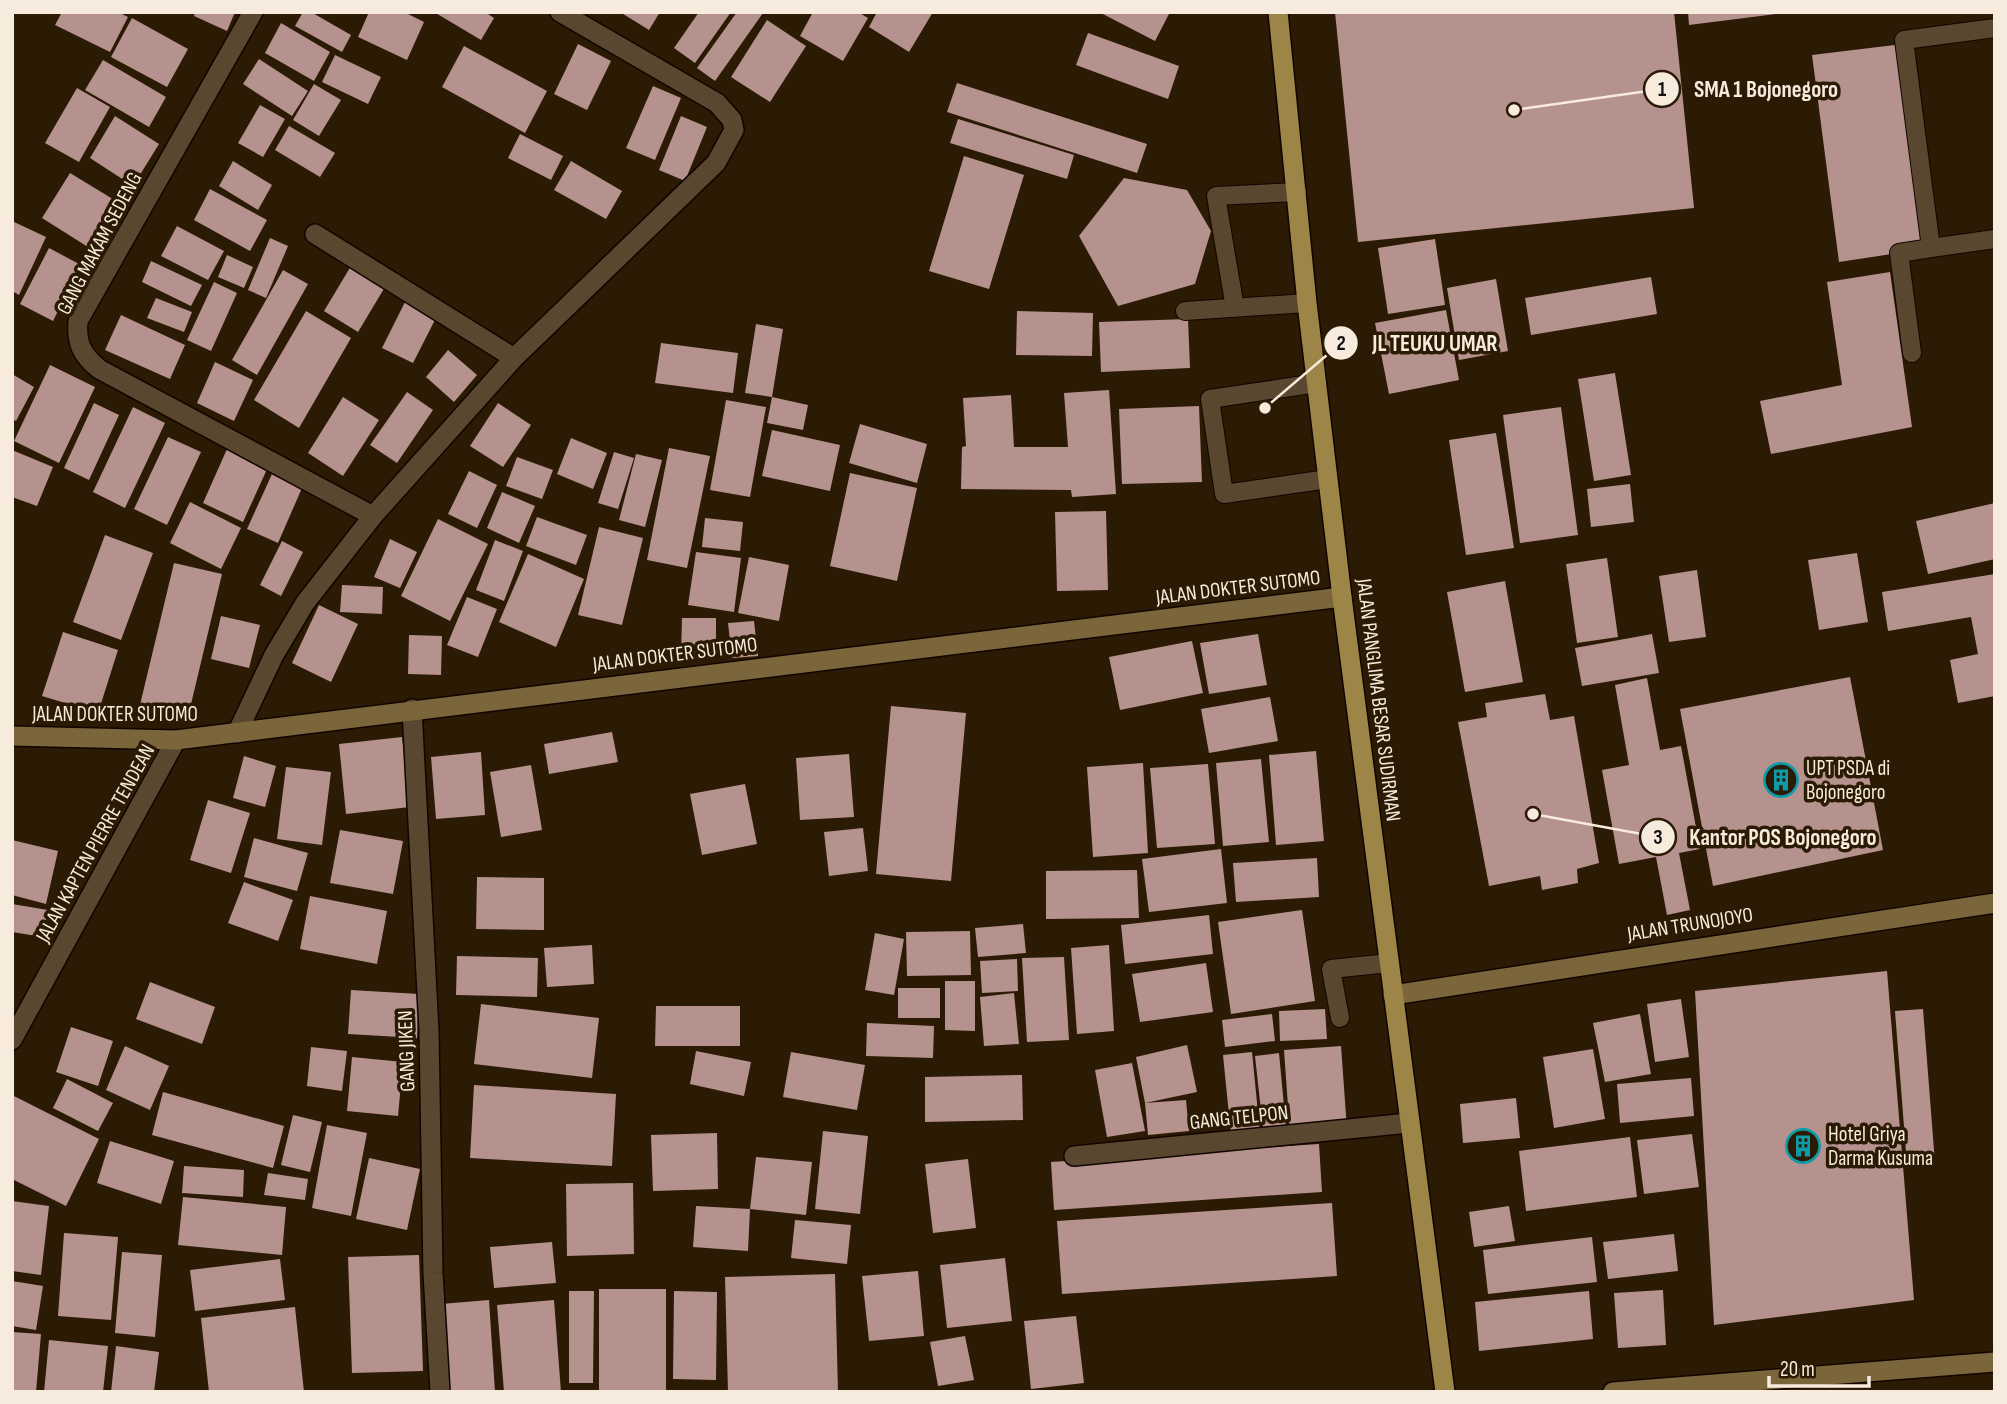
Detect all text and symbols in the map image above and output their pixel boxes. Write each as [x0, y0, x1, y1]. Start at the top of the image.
callout: SMA 1 Bojonegoro [1645, 67, 1852, 111]
text: SMA 1 Bojonegoro [1694, 76, 1838, 104]
text: 1 [1658, 77, 1666, 102]
street label: GANG MAKAM SEDENG [51, 168, 148, 319]
callout: JL TEUKU UMAR [1323, 321, 1512, 365]
text: JL TEUKU UMAR [1371, 330, 1498, 358]
text: 2 [1336, 331, 1346, 356]
street label: JALAN DOKTER SUTOMO [1153, 565, 1322, 610]
street label: JALAN PANGLIMA BESAR SUDIRMAN [1351, 576, 1406, 823]
street label: JALAN DOKTER SUTOMO [590, 632, 759, 677]
street label: JALAN DOKTER SUTOMO [31, 702, 198, 727]
street label: JALAN KAPTEN PIERRE TENDEAN [30, 740, 160, 947]
place label: UPT PSDA di Bojonegoro [1806, 756, 1890, 805]
building icon: UPT PSDA di Bojonegoro [1762, 761, 1800, 799]
callout: Kantor POS Bojonegoro [1641, 815, 1891, 859]
text: Kantor POS Bojonegoro [1689, 824, 1877, 852]
text: 3 [1653, 825, 1663, 850]
street label: JALAN TRUNOJOYO [1625, 902, 1755, 947]
street label: GANG JIKEN [393, 1010, 420, 1092]
street label: GANG TELPON [1189, 1100, 1290, 1135]
place label: Hotel Griya Darma Kusuma [1828, 1122, 1933, 1171]
building icon: Hotel Griya Darma Kusuma [1784, 1127, 1822, 1165]
scale bar [1769, 1344, 1869, 1388]
text: 20 m [1780, 1357, 1815, 1382]

